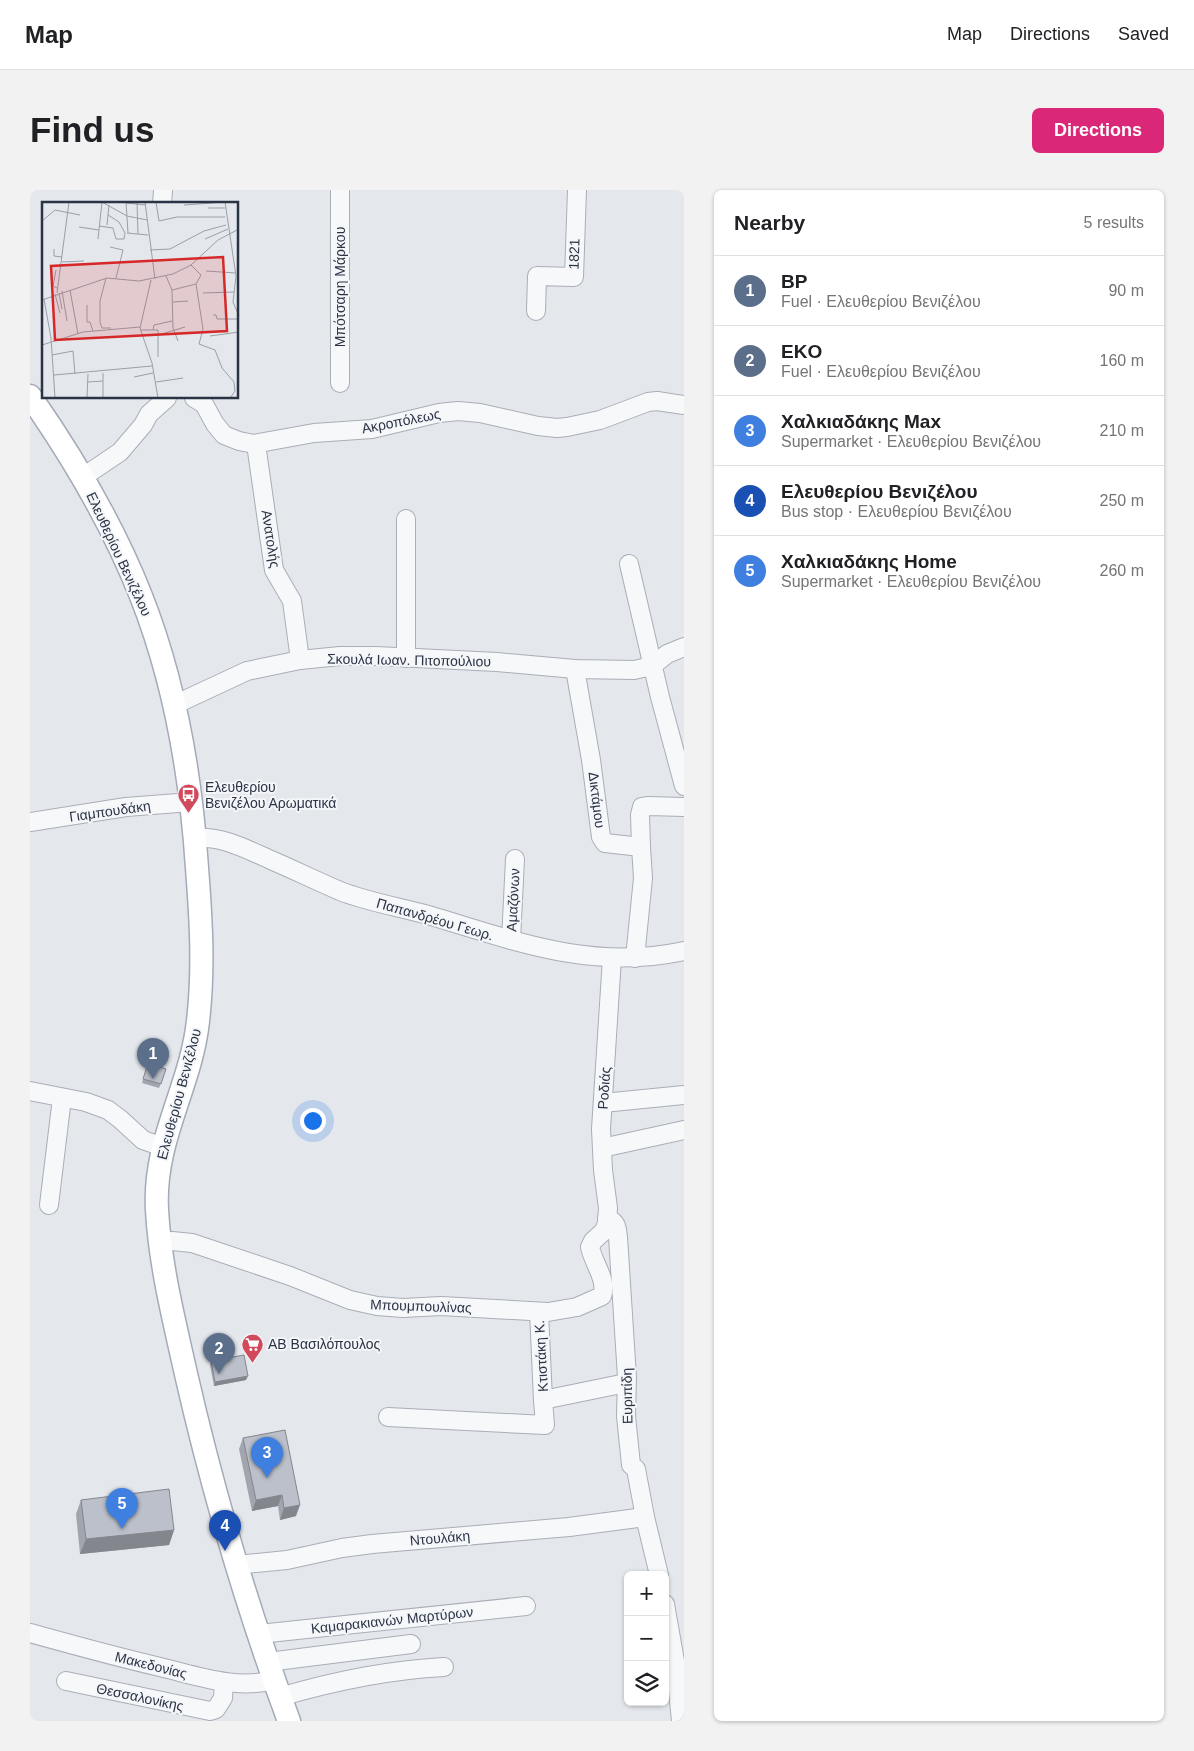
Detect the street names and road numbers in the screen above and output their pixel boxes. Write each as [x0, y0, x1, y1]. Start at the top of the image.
street label: Μπότσαρη Μάρκου [332, 227, 348, 347]
street label: 1821 [565, 238, 583, 270]
street label: Ακροπόλεως [360, 405, 442, 436]
street label: Ελευθερίου Βενιζέλου [83, 489, 155, 619]
street label: Ανατολής [259, 509, 284, 569]
street label: Σκουλά Ιωαν. Πιτοπούλιου [327, 651, 491, 669]
street label: Δικτάμου [586, 771, 608, 829]
street label: Γιαμπουδάκη [68, 797, 152, 825]
street label: Αμαζόνων [503, 868, 523, 932]
street label: Παπανδρέου Γεωρ. [375, 895, 495, 943]
street label: Ελευθερίου Βενιζέλου [154, 1027, 204, 1161]
street label: Ροδιάς [595, 1066, 613, 1110]
street label: Μπουμπουλίνας [370, 1296, 472, 1316]
street label: Κτιστάκη Κ. [531, 1320, 551, 1392]
street label: Ευριπίδη [619, 1368, 635, 1424]
street label: Ντουλάκη [409, 1527, 471, 1549]
street label: Καμαρακιανών Μαρτύρων [310, 1604, 474, 1636]
street label: Μακεδονίας [113, 1648, 189, 1682]
street label: Θεσσαλονίκης [95, 1680, 185, 1714]

